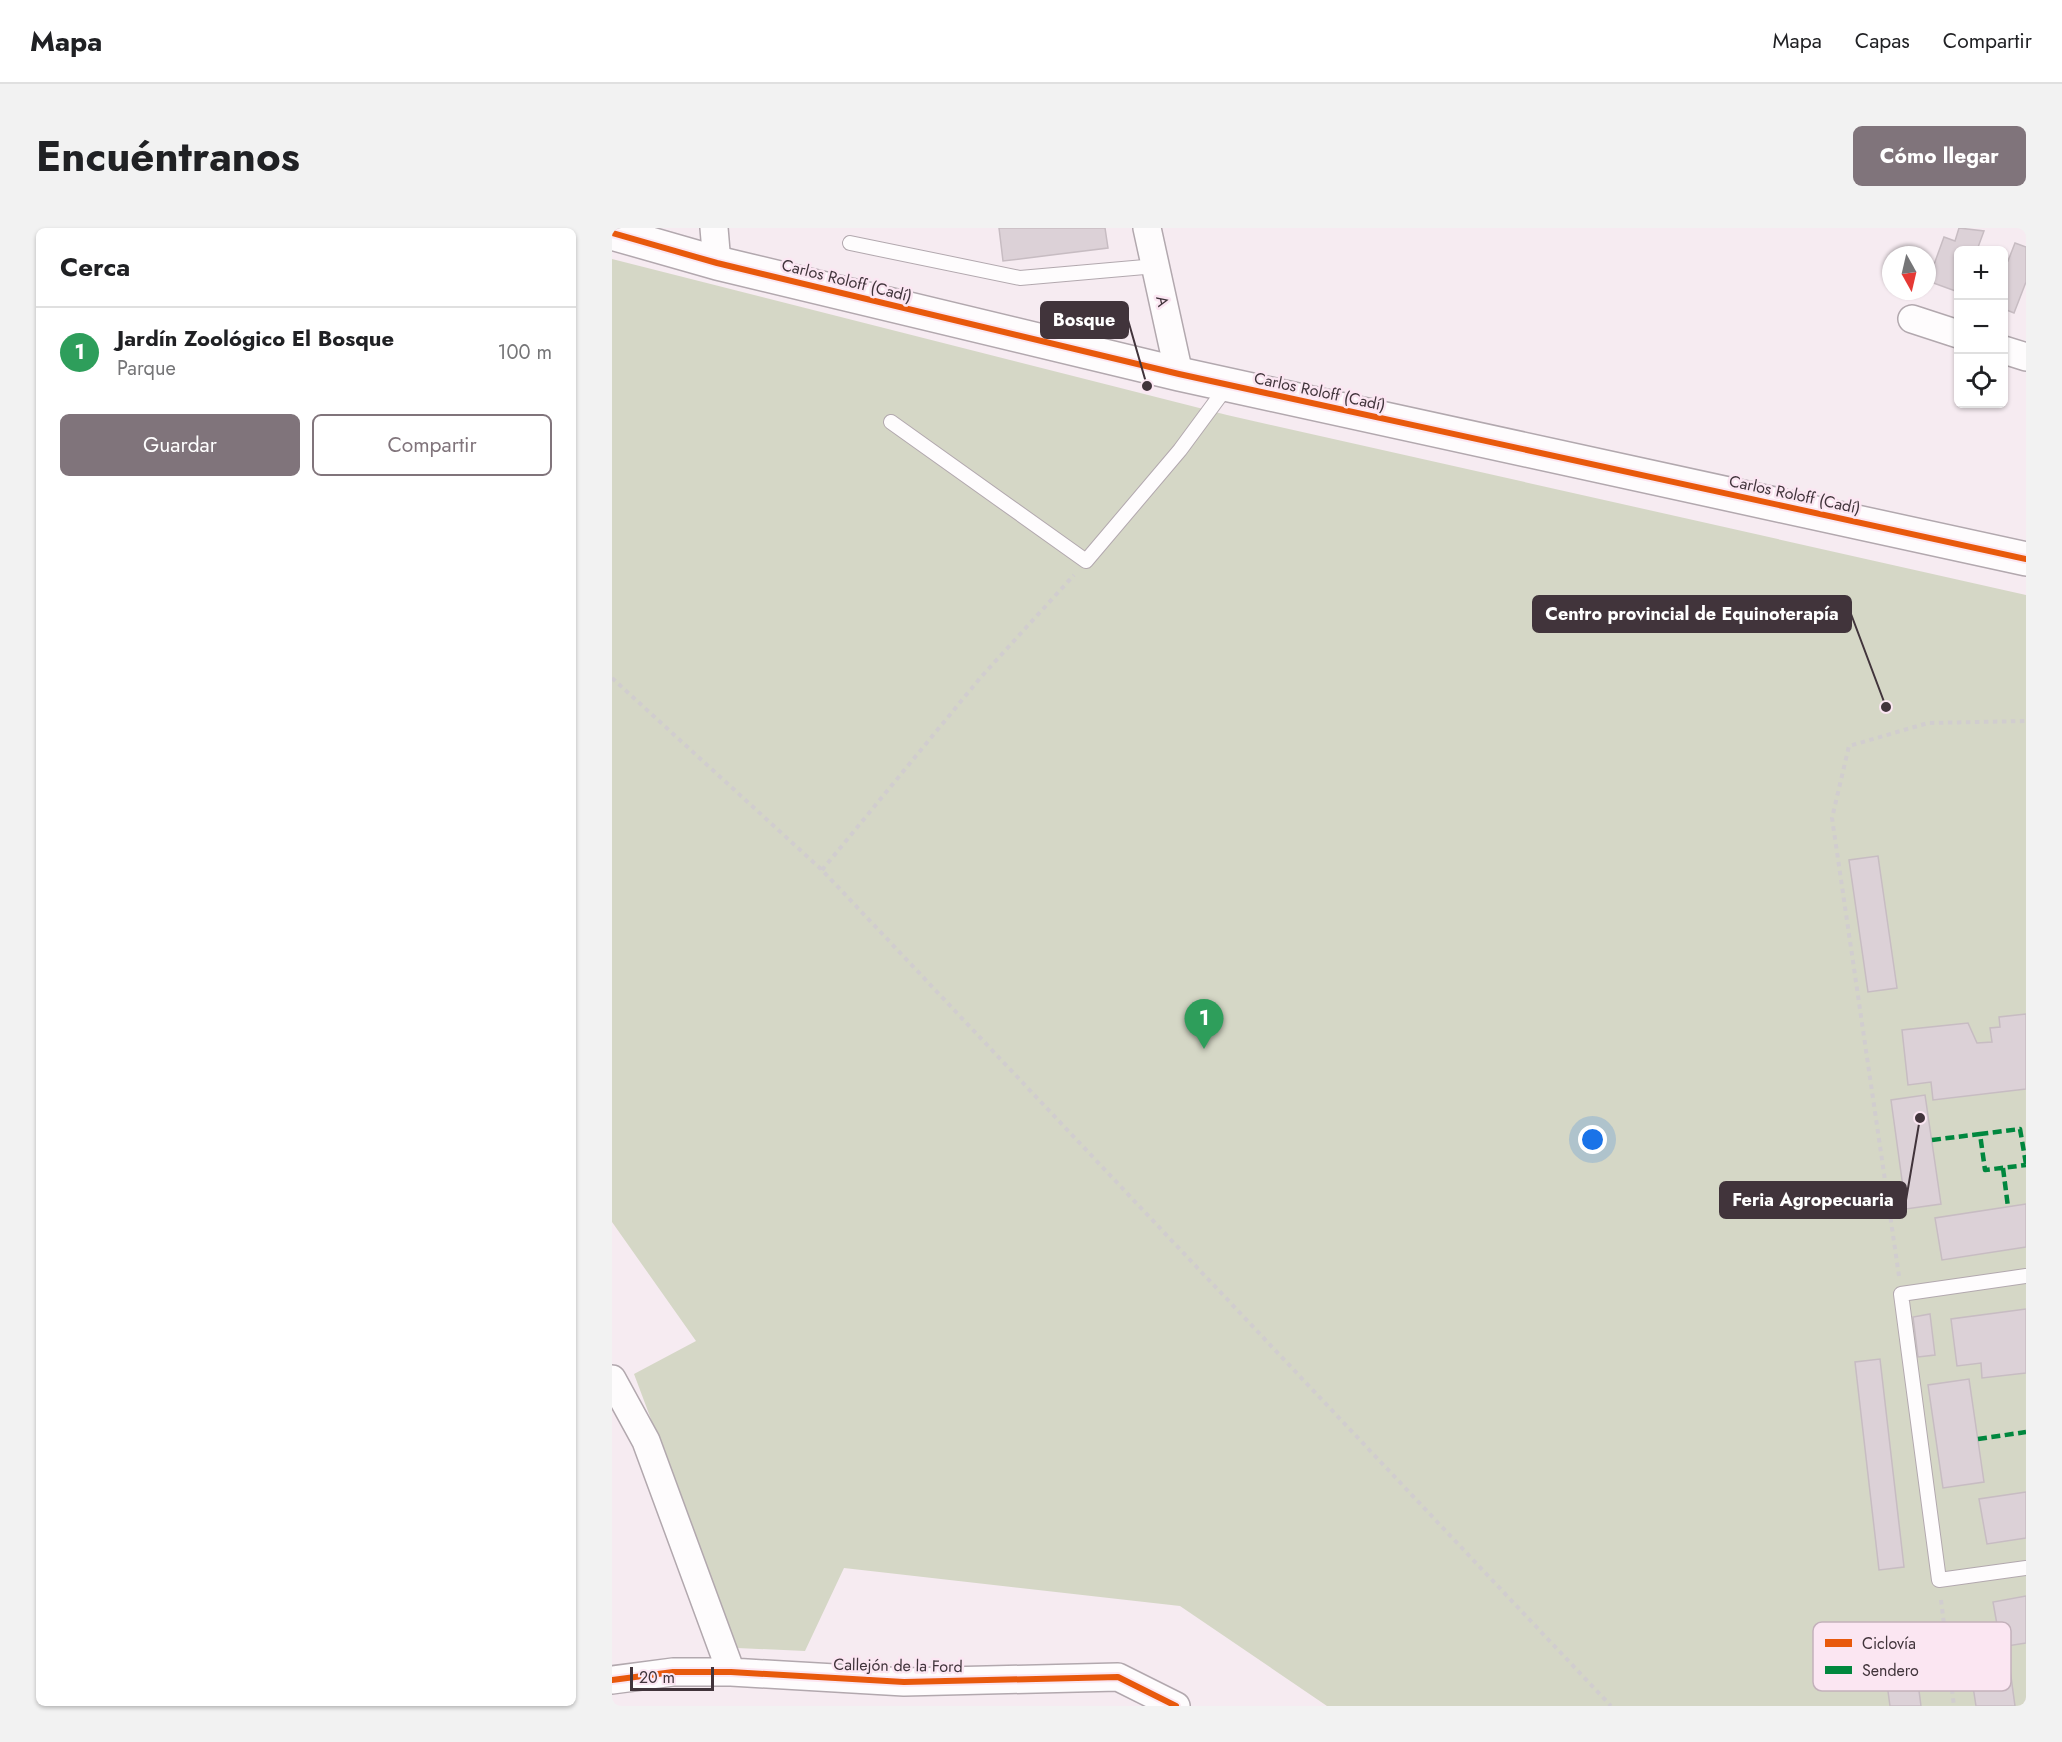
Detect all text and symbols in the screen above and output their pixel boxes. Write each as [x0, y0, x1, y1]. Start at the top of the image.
text: Mapa [30, 21, 102, 62]
text: Mapa [1773, 26, 1822, 56]
text: Capas [1855, 26, 1910, 56]
text: Compartir [1943, 26, 2032, 56]
text: Encuéntranos [36, 126, 300, 187]
button: Cómo llegar [1853, 126, 2026, 186]
north arrow [1882, 246, 1936, 300]
map controls [1954, 246, 2008, 408]
button: + [1954, 246, 2008, 300]
text: Cerca [60, 248, 130, 286]
street label: Carlos Roloff (Cadí) [779, 253, 915, 308]
street label: A [1150, 293, 1175, 309]
button: − [1954, 300, 2008, 354]
callout: Bosque [1041, 302, 1128, 338]
text: Bosque [1053, 307, 1115, 333]
text: Jardín Zoológico El Bosque [117, 322, 394, 354]
text: 1 [74, 338, 85, 367]
text: 100 m [497, 338, 552, 367]
text: Parque [117, 354, 176, 383]
button: locate [1954, 354, 2008, 408]
street label: Carlos Roloff (Cadí) [1252, 366, 1388, 417]
button: Guardar [60, 414, 300, 476]
button: Compartir [312, 414, 552, 476]
street label: Carlos Roloff (Cadí) [1727, 469, 1863, 520]
callout: Centro provincial de Equinoterapía [1533, 596, 1851, 632]
text: Centro provincial de Equinoterapía [1545, 601, 1839, 627]
pin: 1 [1184, 1000, 1224, 1049]
your location [1578, 1125, 1607, 1154]
callout: Feria Agropecuaria [1720, 1182, 1906, 1218]
text: Feria Agropecuaria [1732, 1187, 1894, 1213]
legend [1813, 1622, 2011, 1691]
text: Ciclovía [1862, 1632, 1916, 1655]
street label: Callejón de la Ford [833, 1653, 963, 1678]
text: Sendero [1862, 1659, 1919, 1682]
scale bar [630, 1664, 714, 1692]
text: 20 m [639, 1666, 675, 1689]

